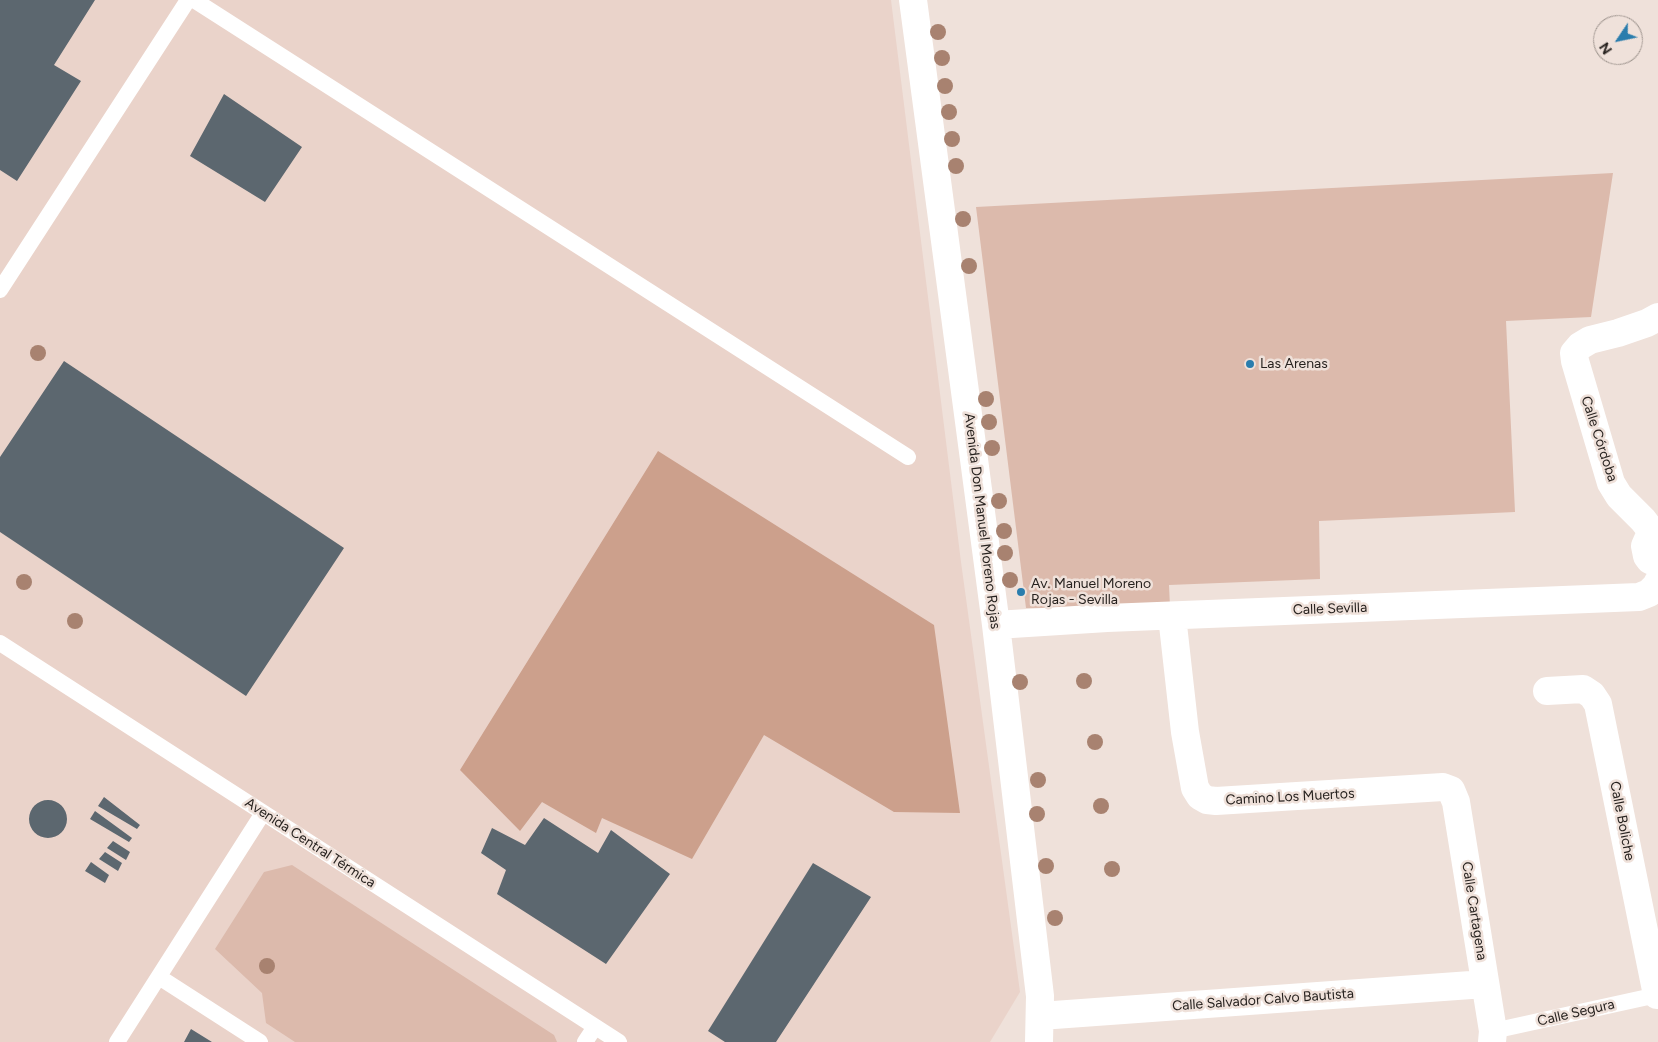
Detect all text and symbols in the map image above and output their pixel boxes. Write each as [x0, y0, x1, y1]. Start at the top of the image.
north arrow [1593, 15, 1643, 65]
text: N [1596, 39, 1616, 57]
place label: Las Arenas [1260, 356, 1328, 372]
marker: Las Arenas [1244, 358, 1256, 370]
street label: Calle Córdoba [1577, 394, 1621, 484]
street label: Avenida Don Manuel Moreno Rojas [960, 412, 1004, 630]
place label: Av. Manuel Moreno Rojas - Sevilla [1031, 576, 1151, 608]
marker: Av. Manuel Moreno Rojas - Sevilla [1015, 586, 1027, 598]
street label: Calle Sevilla [1293, 599, 1367, 619]
street label: Calle Boliche [1606, 780, 1638, 862]
street label: Camino Los Muertos [1225, 785, 1355, 809]
street label: Avenida Central Térmica [242, 794, 378, 892]
street label: Calle Cartagena [1458, 860, 1490, 962]
street label: Calle Salvador Calvo Bautista [1172, 985, 1354, 1015]
street label: Calle Segura [1536, 996, 1616, 1030]

